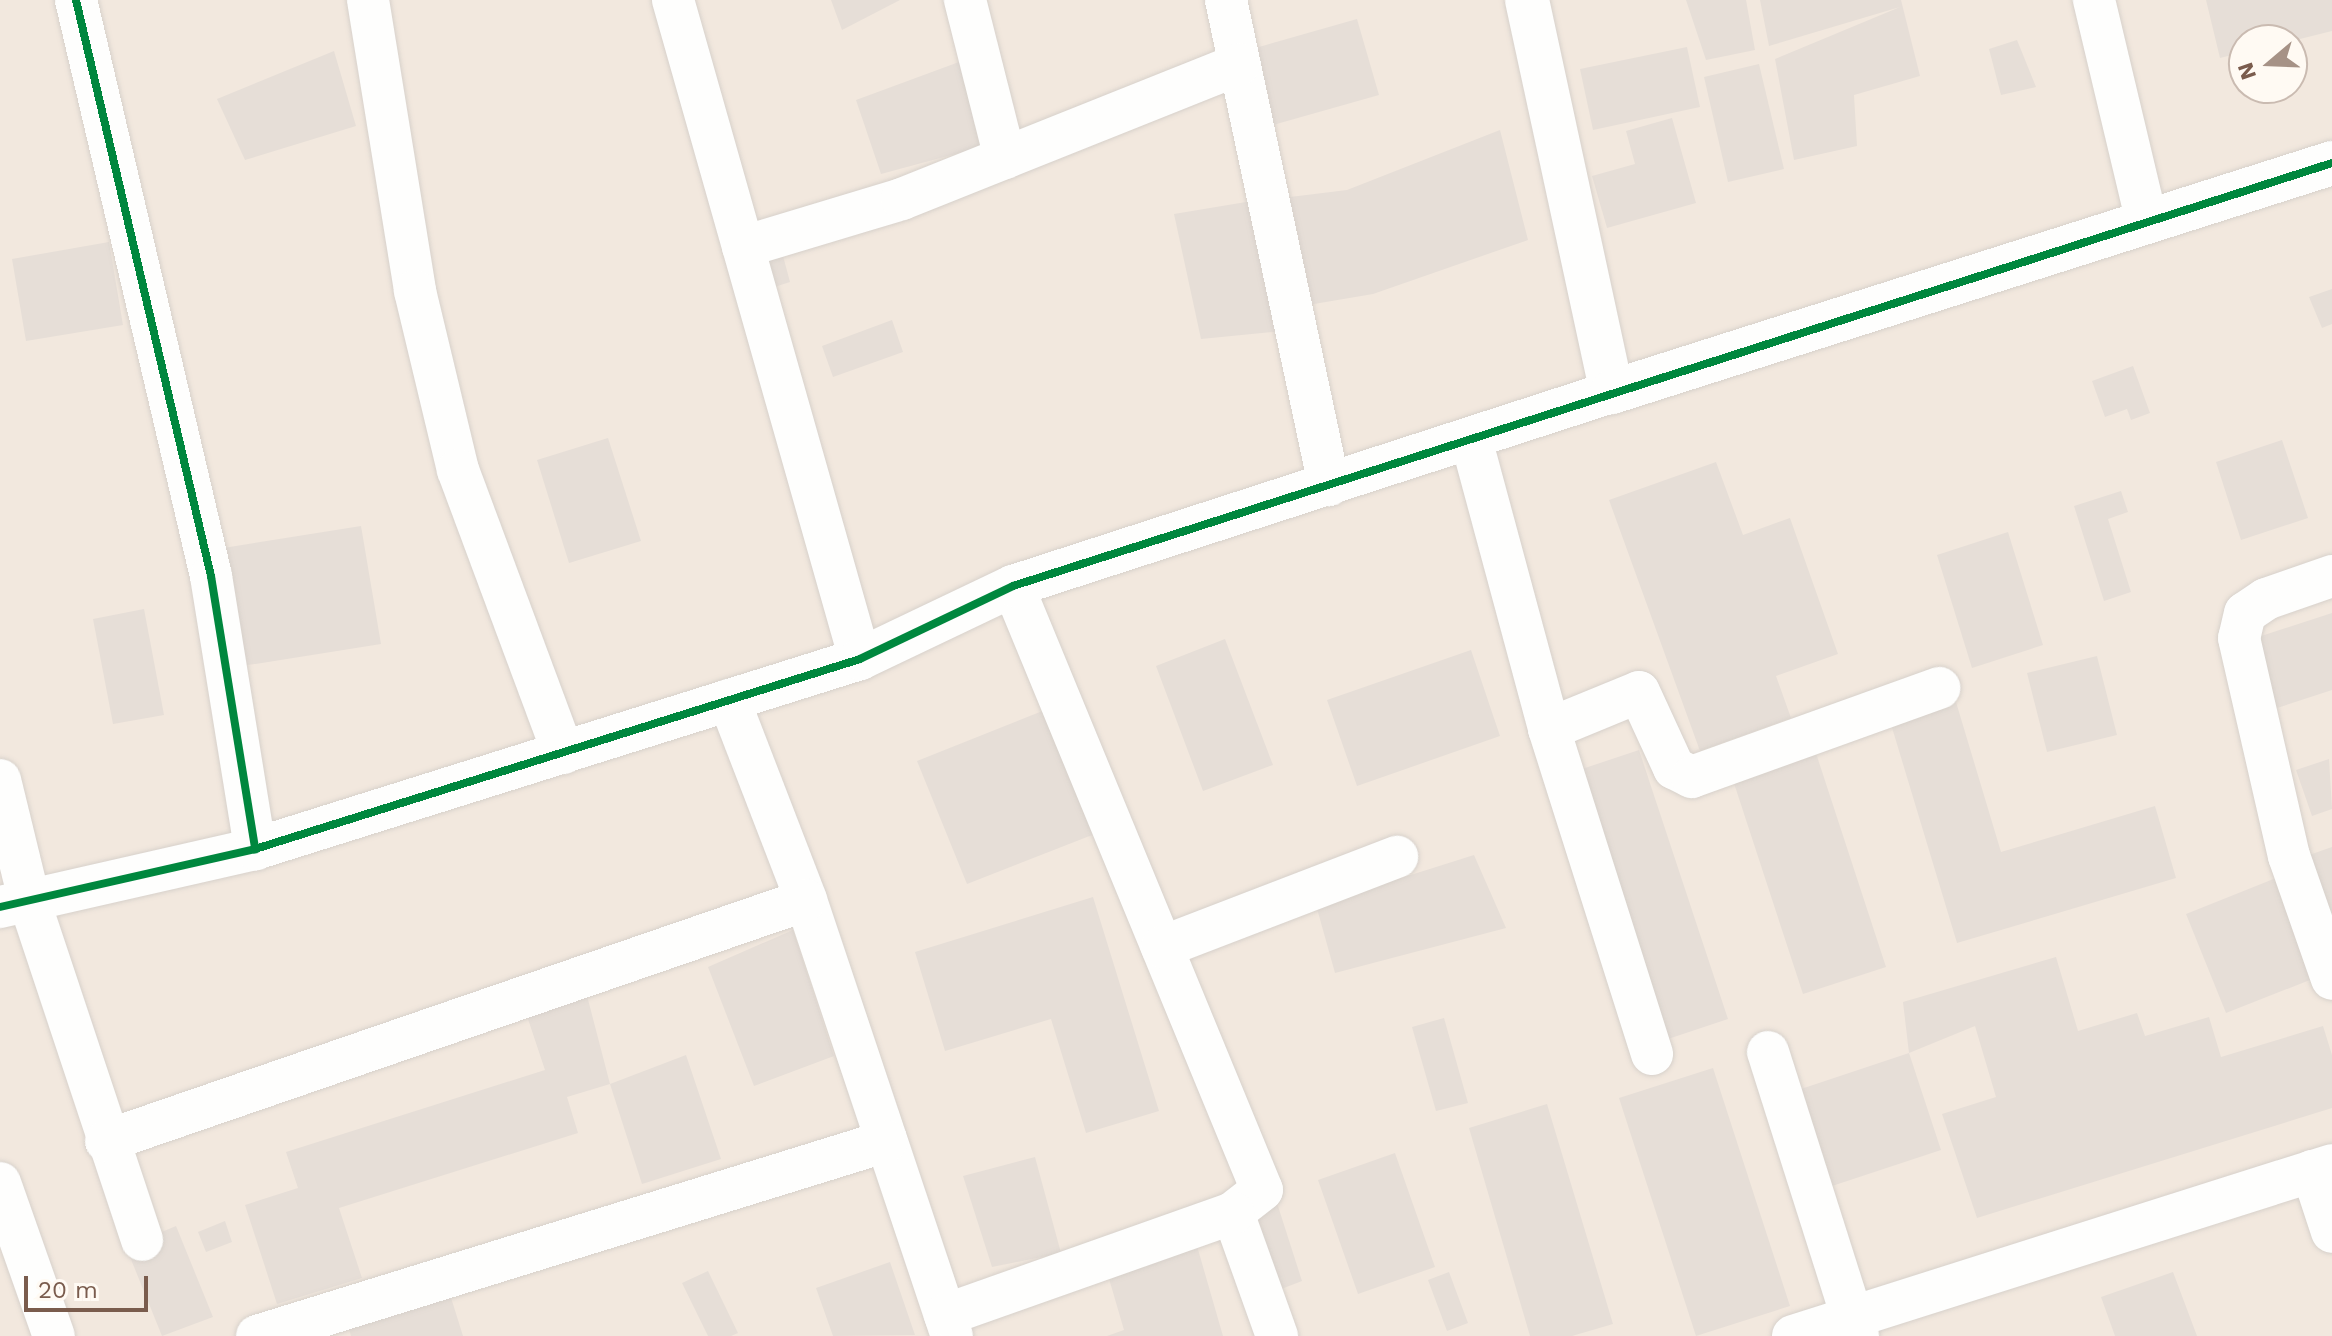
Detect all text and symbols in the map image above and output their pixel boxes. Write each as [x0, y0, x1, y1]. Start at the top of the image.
north arrow [2228, 24, 2308, 104]
text: N [2232, 60, 2261, 83]
scale bar [28, 1260, 152, 1310]
text: 20 m [38, 1276, 98, 1304]

